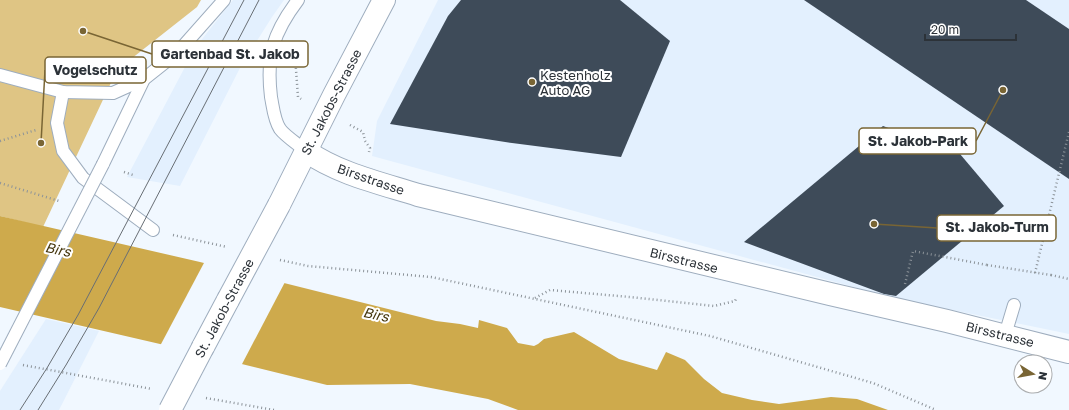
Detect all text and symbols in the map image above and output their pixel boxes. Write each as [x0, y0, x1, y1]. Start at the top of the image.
scale bar [925, 16, 1016, 42]
text: 20 m [931, 22, 959, 37]
callout: Gartenbad St. Jakob [152, 41, 308, 67]
text: Gartenbad St. Jakob [160, 45, 300, 62]
street label: St. Jakobs-Strasse [297, 46, 365, 158]
callout: Vogelschutz [45, 57, 146, 83]
text: Vogelschutz [53, 61, 137, 78]
place label: Kestenholz Auto AG [540, 67, 611, 98]
marker: Kestenholz Auto AG [527, 77, 537, 87]
callout: St. Jakob-Park [859, 128, 976, 154]
text: St. Jakob-Park [868, 132, 968, 149]
street label: Birsstrasse [335, 160, 407, 198]
callout: St. Jakob-Turm [937, 215, 1056, 241]
text: St. Jakob-Turm [945, 218, 1049, 235]
water label: Birs [44, 238, 73, 260]
street label: Birsstrasse [648, 244, 720, 276]
street label: St. Jakob-Strasse [191, 256, 257, 360]
water label: Birs [362, 303, 391, 325]
street label: Birsstrasse [964, 318, 1036, 350]
north arrow [1013, 354, 1053, 394]
text: N [1036, 371, 1050, 381]

